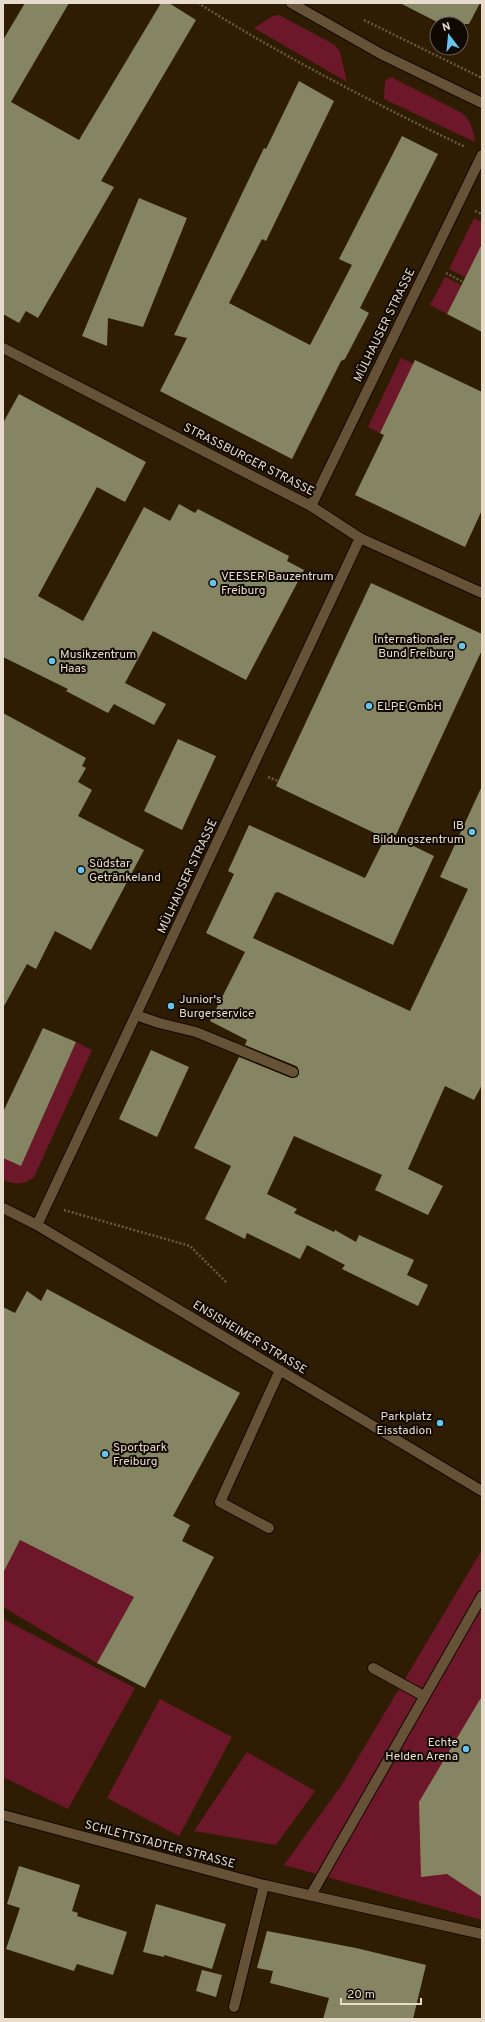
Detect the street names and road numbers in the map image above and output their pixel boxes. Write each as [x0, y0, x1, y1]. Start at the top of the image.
street label: MÜLHAUSER STRASSE [350, 266, 419, 385]
street label: STRASSBURGER STRASSE [180, 420, 317, 500]
street label: MÜLHAUSER STRASSE [154, 816, 222, 936]
street label: ENSISHEIMER STRASSE [189, 1297, 310, 1378]
street label: SCHLETTSTADTER STRASSE [83, 1817, 237, 1873]

